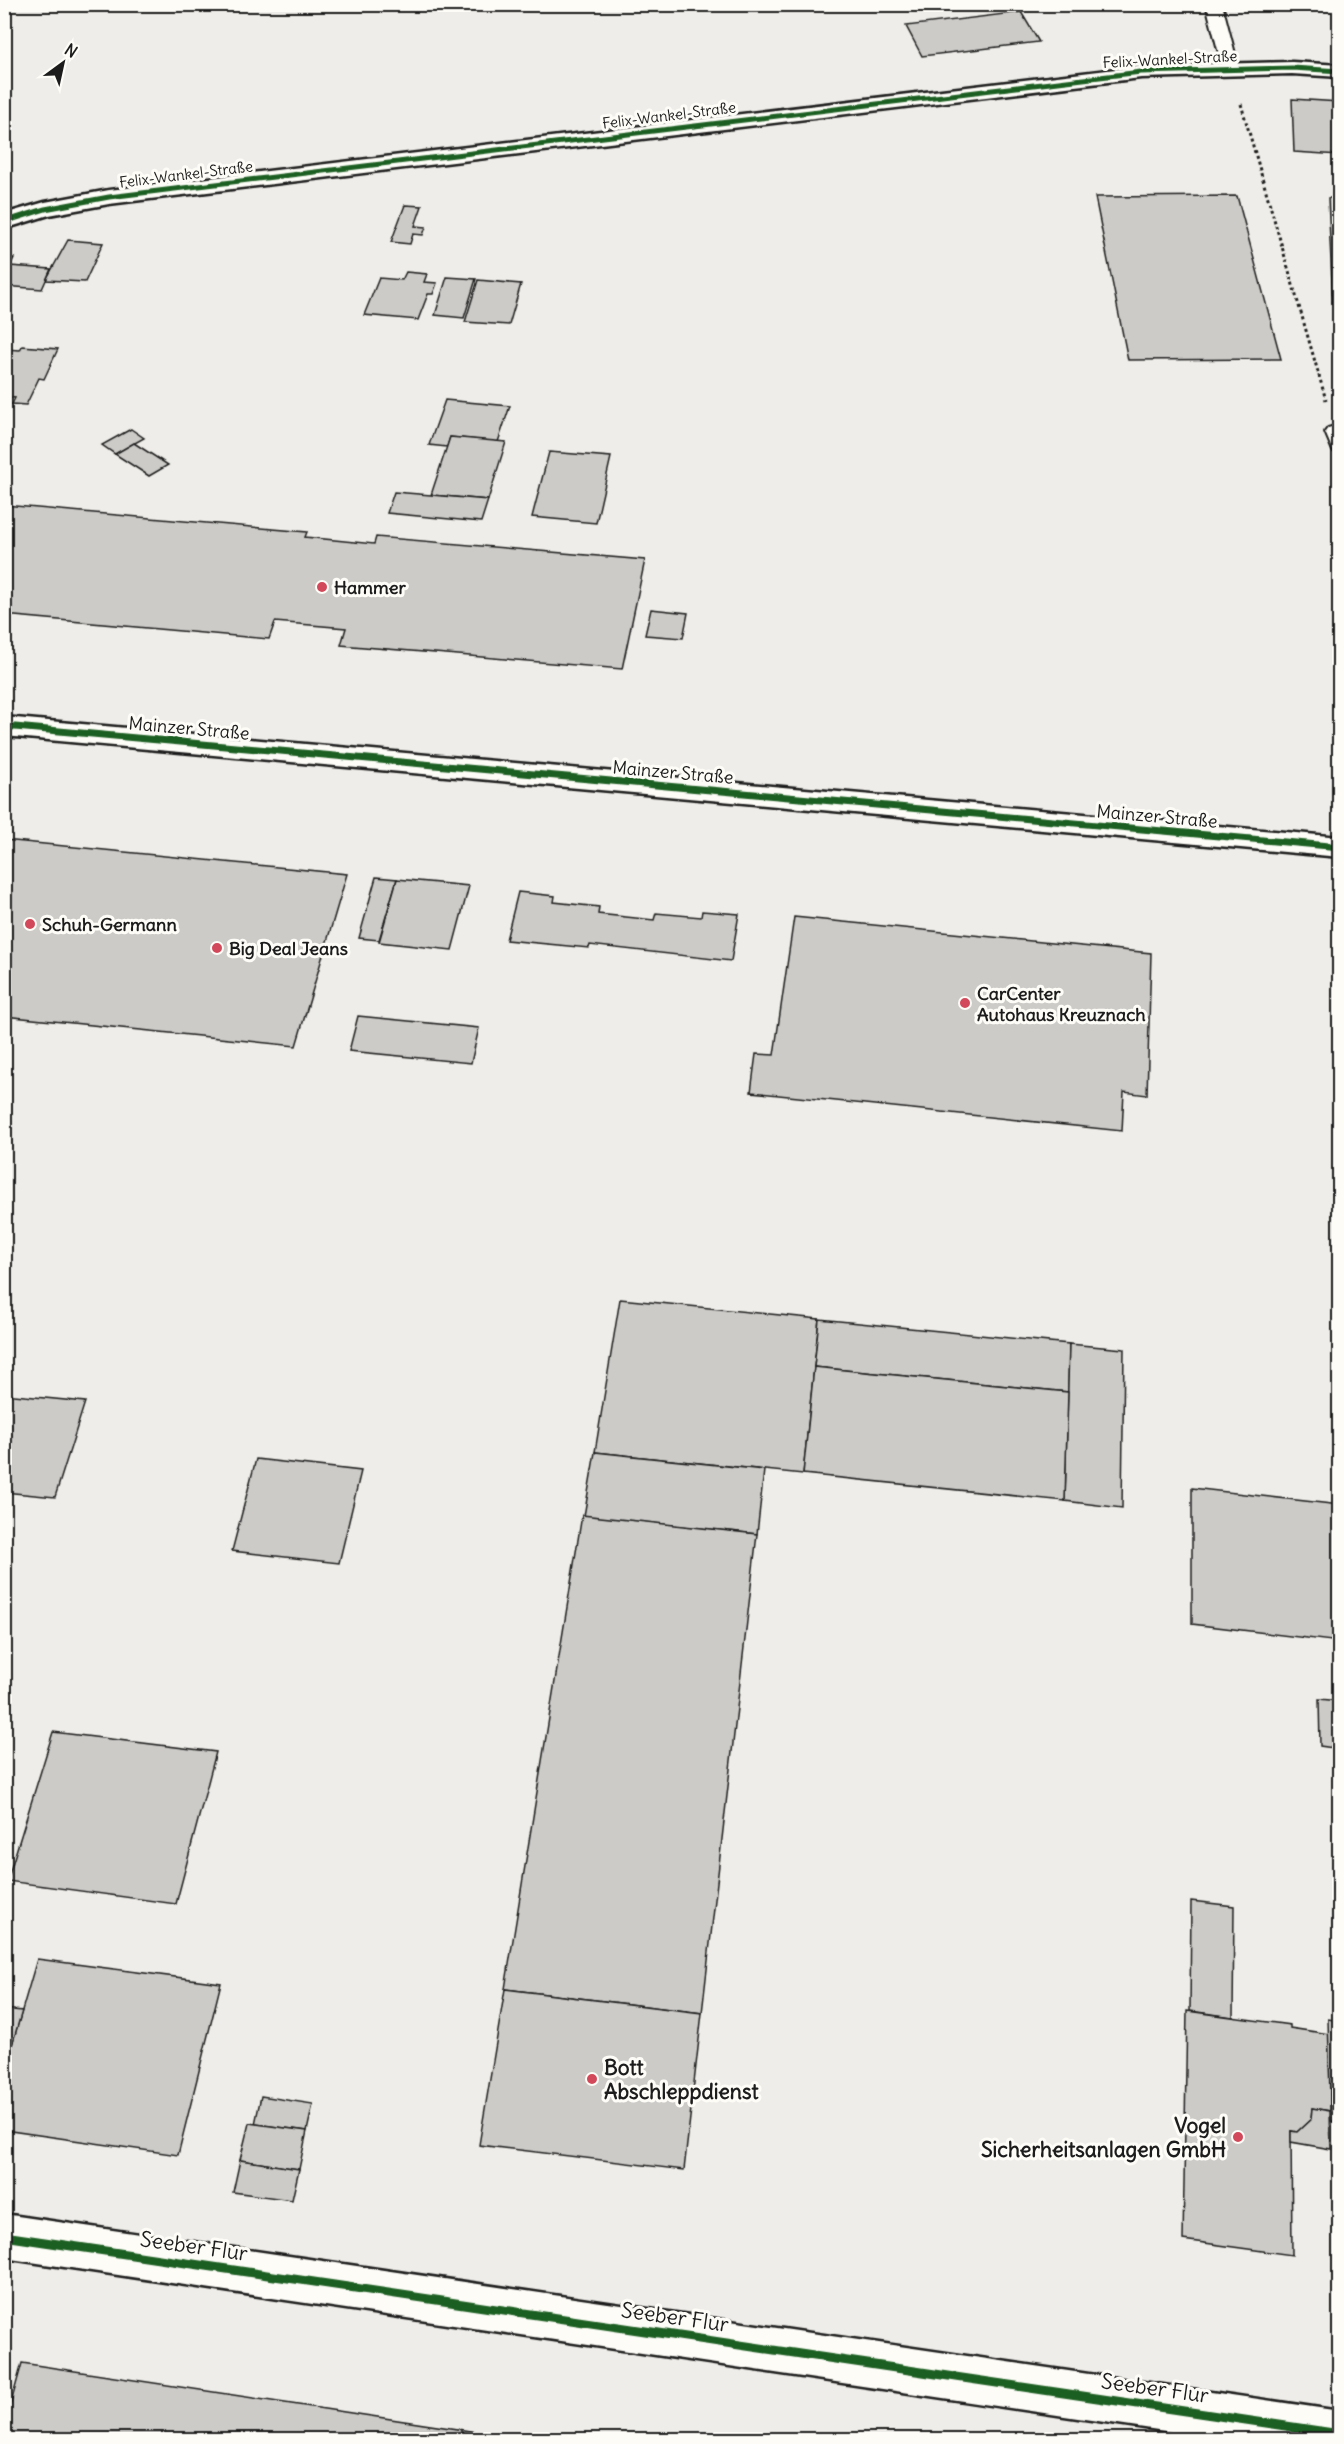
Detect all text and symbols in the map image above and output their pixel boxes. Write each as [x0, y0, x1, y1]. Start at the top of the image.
north arrow [33, 33, 93, 93]
text: N [61, 39, 81, 62]
street label: Felix-Wankel-Straße [1102, 46, 1238, 72]
street label: Felix-Wankel-Straße [601, 97, 737, 133]
street label: Felix-Wankel-Straße [118, 156, 254, 192]
place label: Hammer [334, 576, 406, 599]
marker: Hammer [315, 580, 329, 594]
street label: Mainzer Straße [127, 711, 251, 745]
street label: Mainzer Straße [611, 755, 735, 789]
street label: Mainzer Straße [1095, 799, 1219, 833]
place label: Schuh-Germann [42, 913, 177, 936]
marker: Schuh-Germann [23, 917, 37, 931]
place label: Big Deal Jeans [229, 937, 348, 960]
marker: Big Deal Jeans [210, 941, 224, 955]
place label: CarCenter Autohaus Kreuznach [977, 982, 1146, 1026]
marker: CarCenter Autohaus Kreuznach [958, 996, 972, 1010]
place label: Bott Abschleppdienst [604, 2054, 759, 2105]
marker: Bott Abschleppdienst [585, 2072, 599, 2086]
place label: Vogel Sicherheitsanlagen GmbH [981, 2112, 1226, 2163]
marker: Vogel Sicherheitsanlagen GmbH [1231, 2130, 1245, 2144]
street label: Seeber Flur [139, 2225, 250, 2267]
street label: Seeber Flur [620, 2296, 731, 2338]
street label: Seeber Flur [1100, 2367, 1211, 2409]

